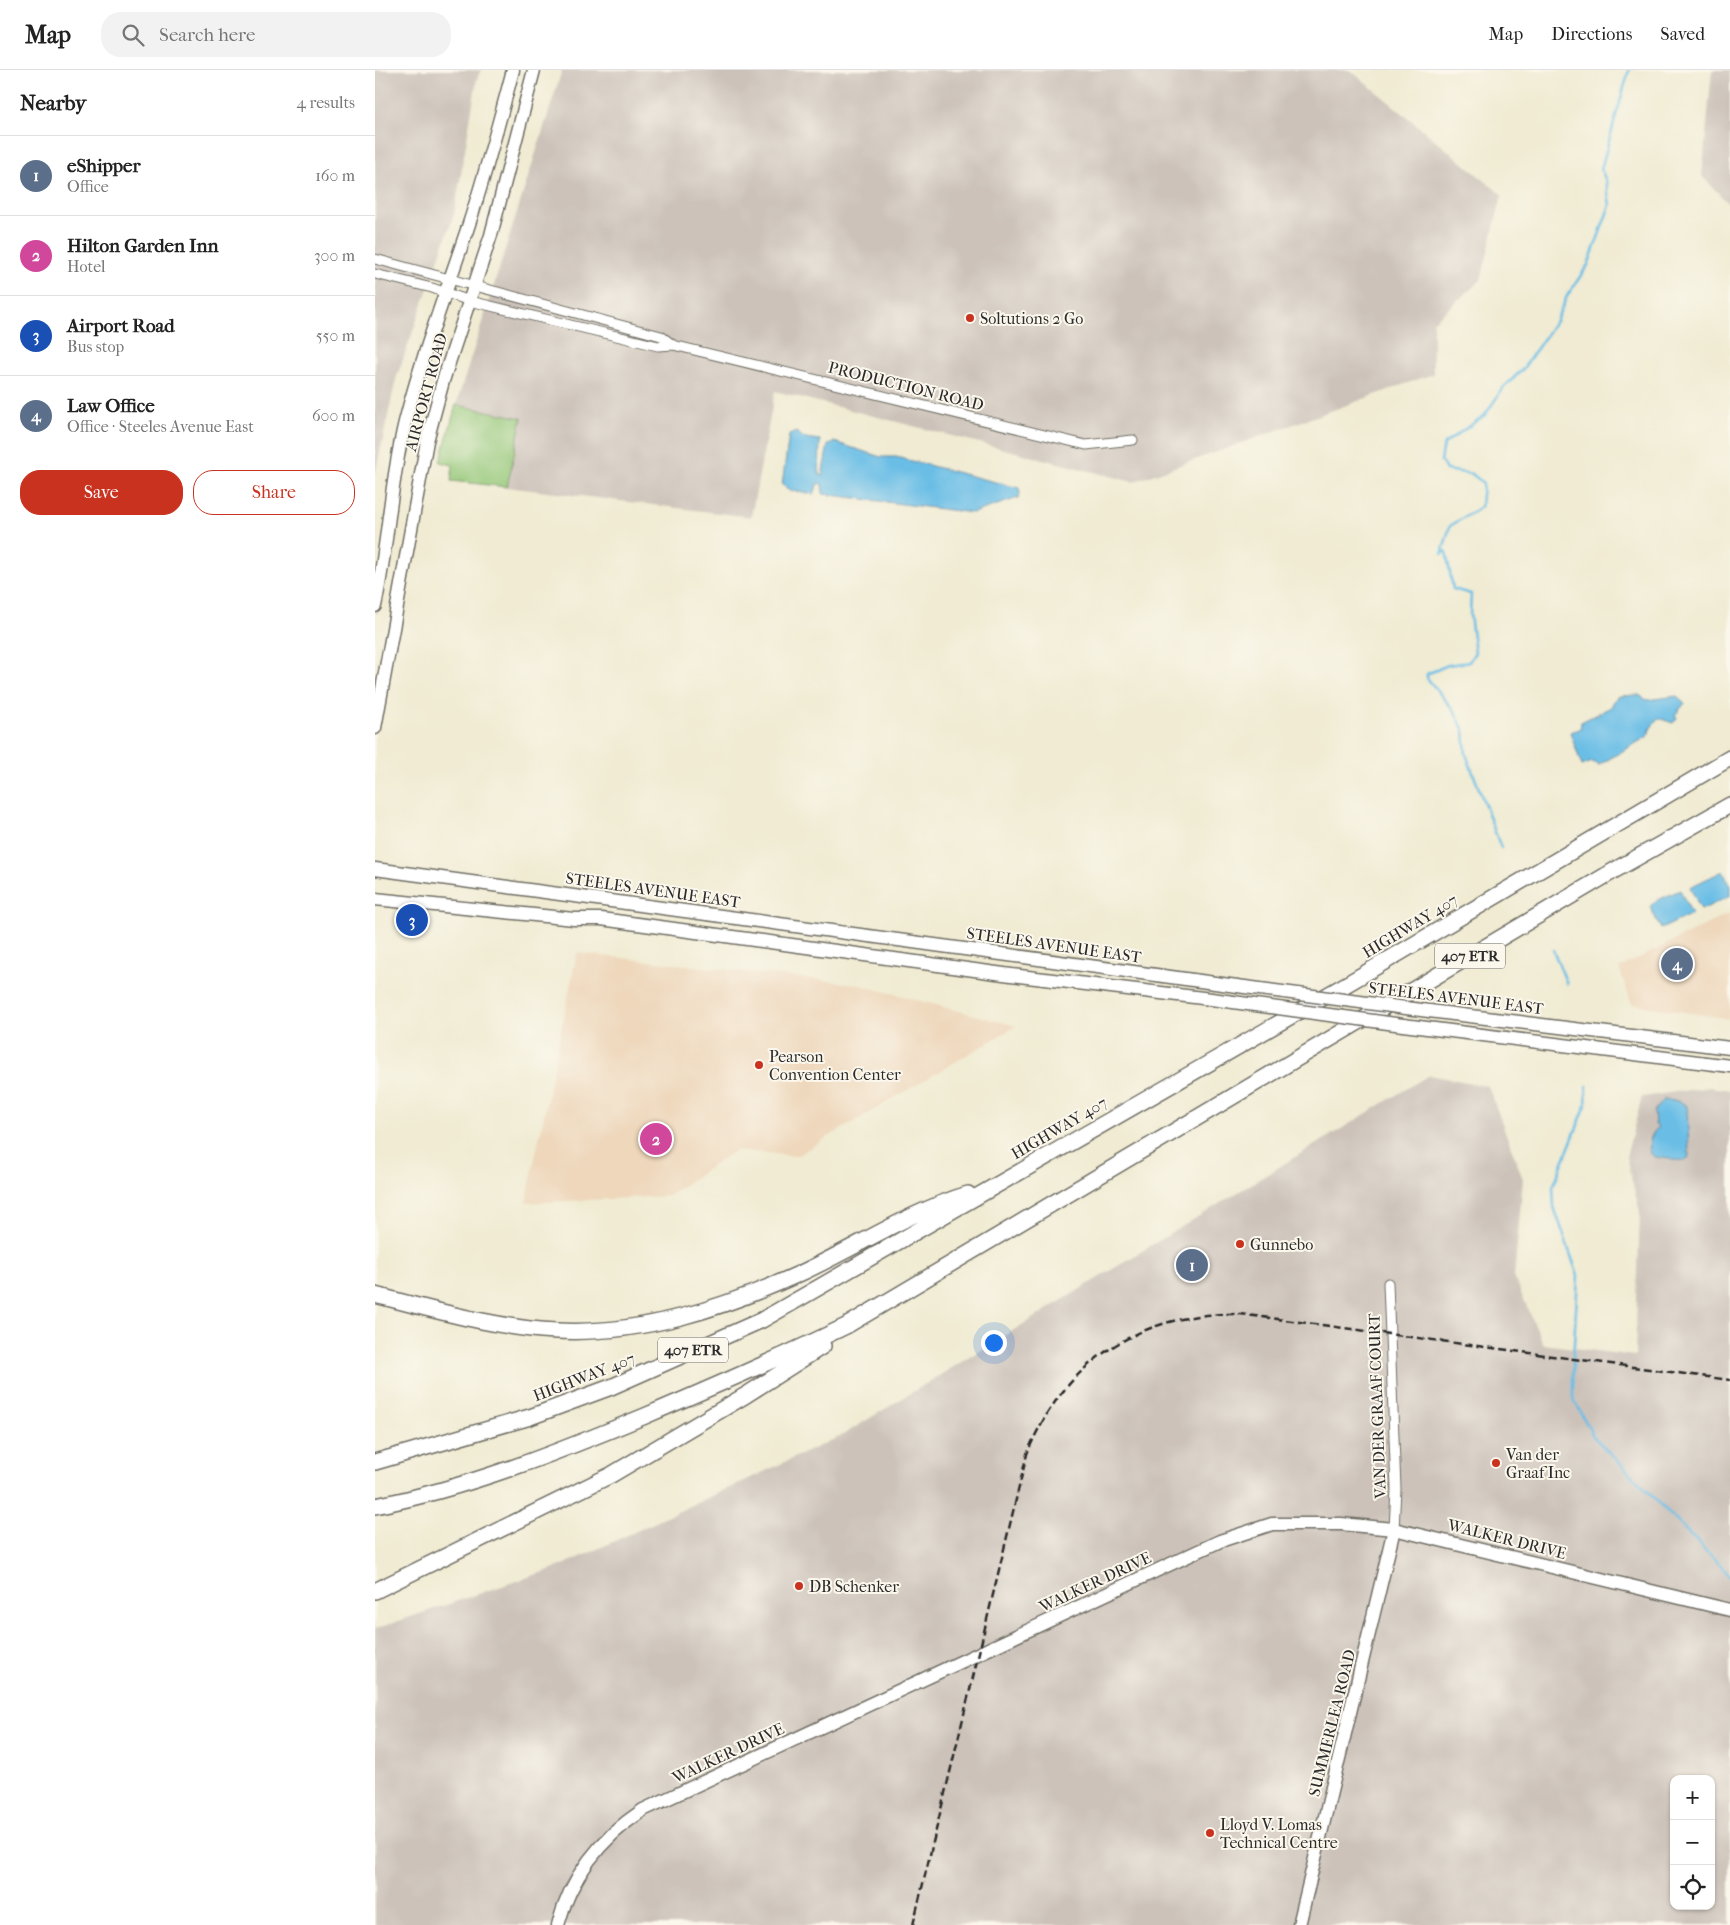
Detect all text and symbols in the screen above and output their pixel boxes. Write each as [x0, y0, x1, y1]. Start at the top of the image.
search box [101, 12, 451, 57]
text: Map [25, 21, 71, 49]
icon: search [119, 21, 147, 49]
text: Search here [159, 24, 255, 46]
text: Map [1489, 24, 1523, 45]
text: Directions [1551, 24, 1632, 45]
text: Saved [1660, 24, 1705, 45]
text: Nearby [20, 91, 86, 115]
text: 4 results [297, 93, 355, 112]
text: eShipper [67, 155, 141, 177]
text: 1 [33, 166, 39, 185]
text: 160 m [315, 166, 355, 185]
text: Office [67, 177, 109, 196]
text: Hilton Garden Inn [67, 235, 219, 257]
text: 2 [32, 246, 40, 265]
text: 300 m [314, 246, 355, 265]
text: Hotel [67, 257, 105, 276]
place label: Soltutions 2 Go [980, 309, 1083, 328]
marker: Soltutions 2 Go [964, 312, 976, 324]
text: Airport Road [67, 315, 175, 337]
text: 3 [33, 326, 39, 345]
text: 550 m [316, 326, 355, 345]
street label: AIRPORT ROAD [401, 331, 451, 454]
text: Bus stop [67, 337, 124, 356]
street label: PRODUCTION ROAD [826, 358, 986, 414]
text: Law Office [67, 395, 155, 417]
text: 4 [31, 406, 41, 425]
text: 600 m [312, 406, 355, 425]
text: Office · Steeles Avenue East [67, 417, 254, 436]
button: Save [20, 470, 183, 515]
button: Share [193, 470, 355, 515]
street label: STEELES AVENUE EAST [564, 868, 742, 912]
street label: HIGHWAY 407 [1359, 890, 1461, 962]
pin: 3 [396, 901, 428, 939]
street label: STEELES AVENUE EAST [965, 923, 1143, 967]
road number: 407 ETR [1435, 944, 1505, 968]
pin: 4 [1661, 945, 1693, 983]
street label: STEELES AVENUE EAST [1367, 978, 1545, 1018]
place label: Pearson Convention Center [769, 1047, 901, 1084]
marker: Pearson Convention Center [753, 1059, 765, 1071]
street label: HIGHWAY 407 [1008, 1093, 1111, 1163]
pin: 2 [640, 1120, 672, 1158]
place label: Gunnebo [1250, 1235, 1313, 1254]
marker: Gunnebo [1234, 1238, 1246, 1250]
pin: 1 [1176, 1246, 1208, 1284]
street label: VAN DER GRAAF COURT [1364, 1313, 1390, 1500]
your location [981, 1330, 1007, 1356]
road number: 407 ETR [658, 1338, 728, 1362]
street label: HIGHWAY 407 [530, 1349, 638, 1405]
place label: Van der Graaf Inc [1505, 1445, 1570, 1482]
marker: Van der Graaf Inc [1490, 1457, 1502, 1469]
street label: WALKER DRIVE [1445, 1515, 1568, 1563]
street label: WALKER DRIVE [1035, 1548, 1154, 1617]
place label: DB Schenker [809, 1577, 899, 1596]
marker: DB Schenker [793, 1580, 805, 1592]
street label: SUMMERLEA ROAD [1305, 1648, 1359, 1798]
street label: WALKER DRIVE [668, 1719, 787, 1788]
map controls [1670, 1775, 1715, 1910]
button: + [1670, 1775, 1715, 1820]
place label: Lloyd V. Lomas Technical Centre [1220, 1815, 1338, 1852]
button: − [1670, 1820, 1715, 1865]
marker: Lloyd V. Lomas Technical Centre [1204, 1827, 1216, 1839]
button: locate [1670, 1865, 1715, 1910]

